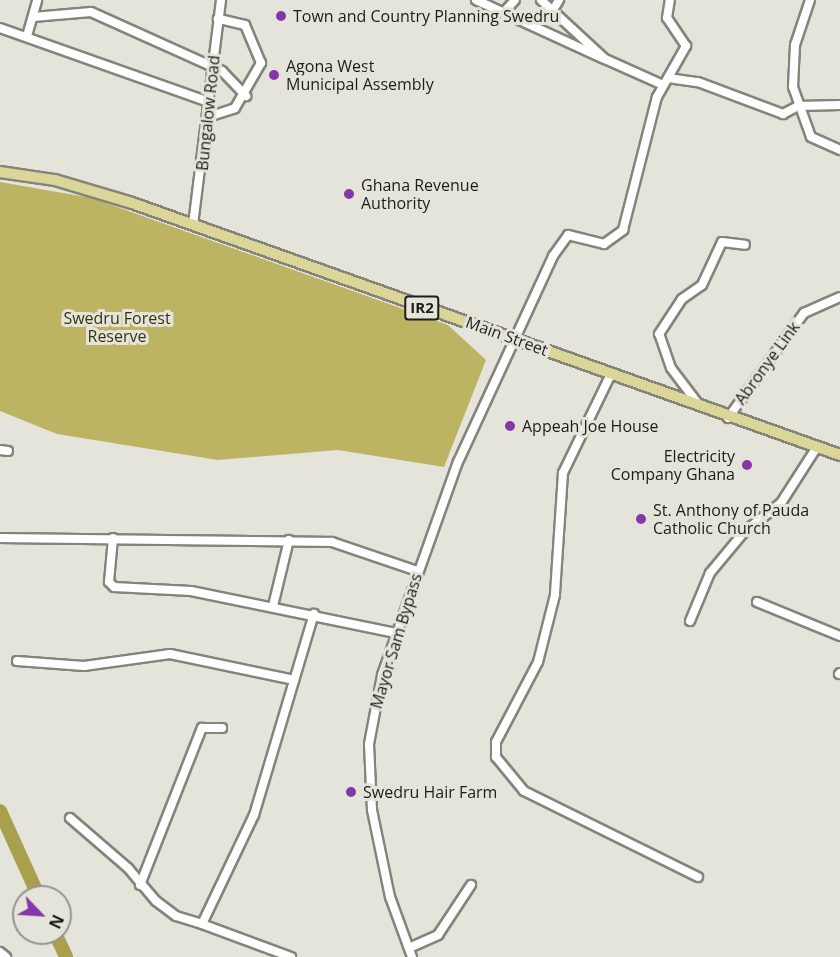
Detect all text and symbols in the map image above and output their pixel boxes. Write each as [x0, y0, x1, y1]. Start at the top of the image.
place label: Town and Country Planning Swedru [293, 6, 559, 26]
marker: Town and Country Planning Swedru [274, 9, 288, 23]
street label: Bungalow Road [192, 54, 224, 172]
place label: Agona West Municipal Assembly [286, 56, 434, 94]
marker: Agona West Municipal Assembly [267, 68, 281, 82]
place label: Ghana Revenue Authority [361, 175, 479, 213]
marker: Ghana Revenue Authority [342, 187, 356, 201]
road number: IR2 [404, 296, 440, 320]
park label: Swedru Forest Reserve [63, 308, 171, 346]
street label: Main Street [463, 312, 551, 360]
street label: Abronye Link [731, 318, 803, 408]
place label: Appeah Joe House [522, 416, 658, 436]
marker: Appeah Joe House [503, 419, 517, 433]
place label: Electricity Company Ghana [611, 446, 735, 484]
marker: Electricity Company Ghana [740, 458, 754, 472]
place label: St. Anthony of Pauda Catholic Church [653, 500, 809, 538]
marker: St. Anthony of Pauda Catholic Church [634, 512, 648, 526]
street label: Mayor Sam Bypass [366, 571, 426, 711]
place label: Swedru Hair Farm [363, 782, 497, 802]
marker: Swedru Hair Farm [344, 785, 358, 799]
north arrow [12, 885, 72, 945]
text: N [44, 911, 69, 932]

